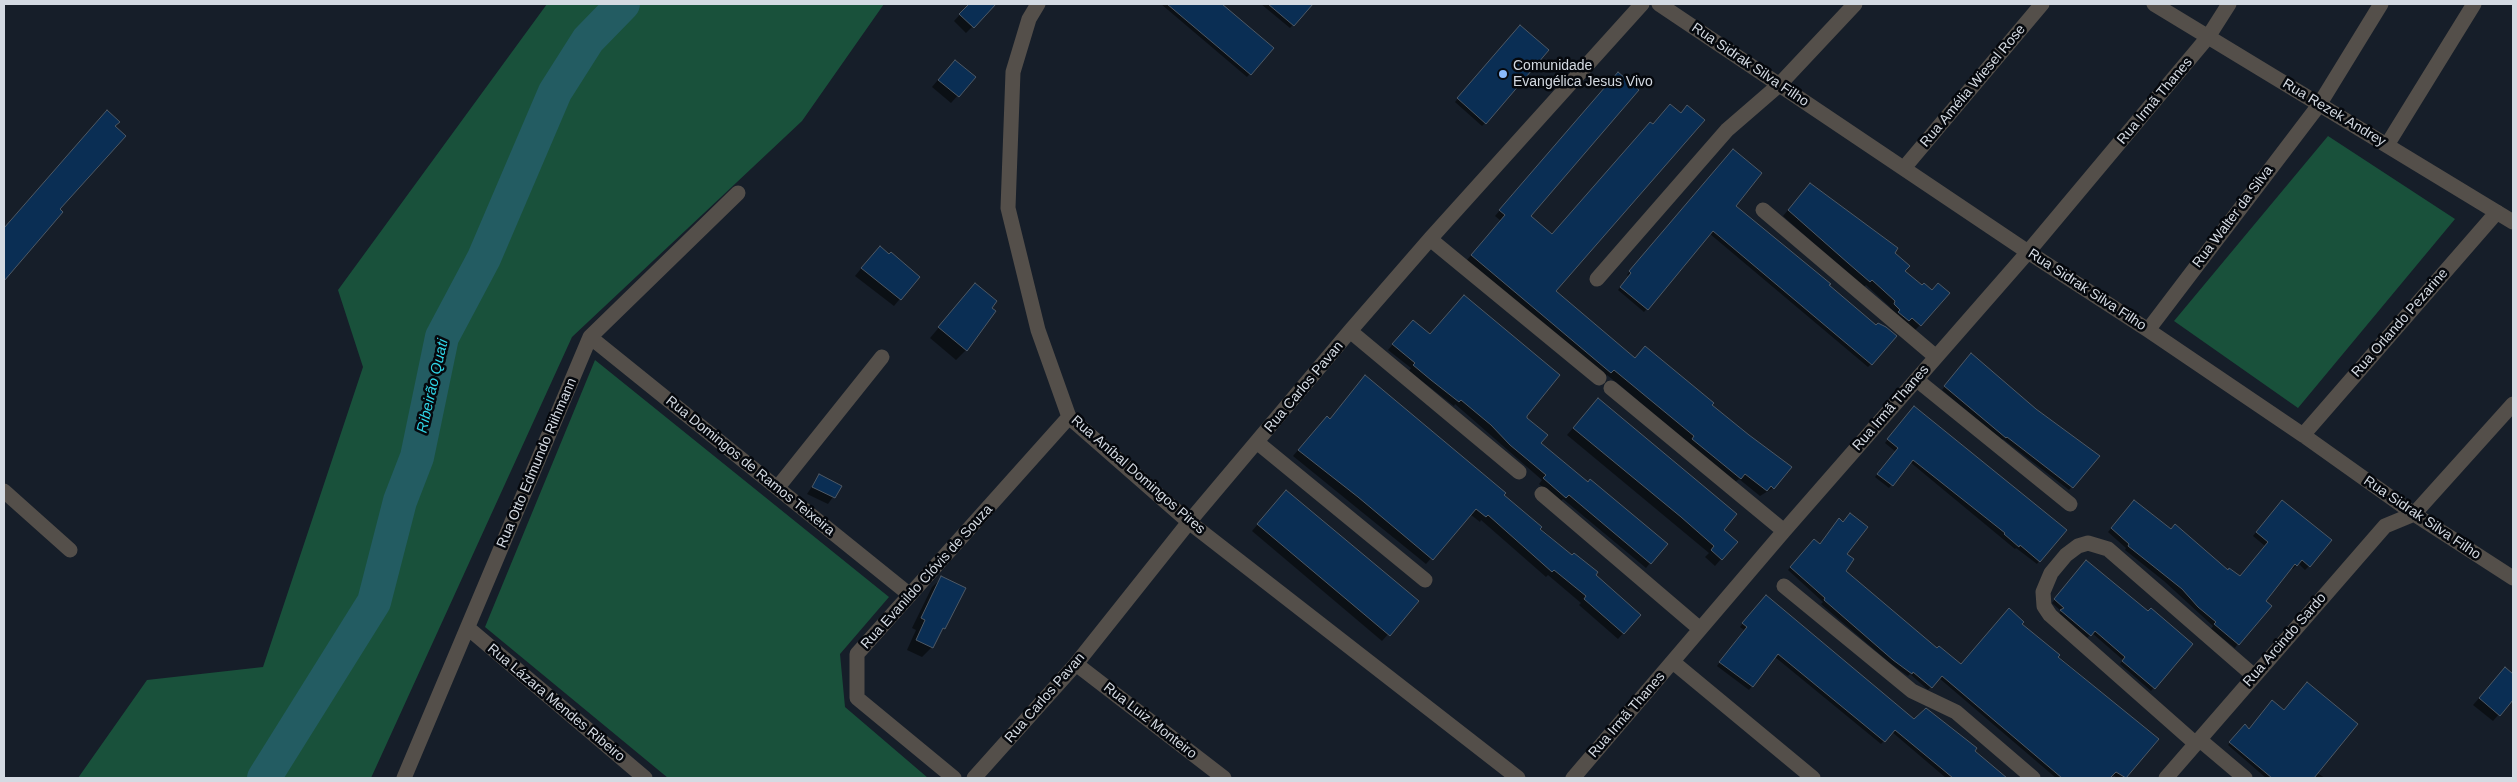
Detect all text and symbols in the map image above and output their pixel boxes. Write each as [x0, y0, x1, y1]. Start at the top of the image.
street label: Rua Sidrak Silva Filho [1688, 20, 1812, 110]
street label: Rua Amélia Wiesel Rose [1917, 21, 2029, 151]
street label: Rua Irmã Thanes [2114, 54, 2196, 148]
place label: Comunidade Evangélica Jesus Vivo [1513, 58, 1653, 90]
marker: Comunidade Evangélica Jesus Vivo [1497, 68, 1509, 80]
street label: Rua Rezek Andrey [2279, 76, 2389, 150]
street label: Rua Walter da Silva [2189, 163, 2277, 271]
street label: Rua Sidrak Silva Filho [2025, 245, 2149, 335]
street label: Rua Orlando Pezarine [2348, 265, 2452, 381]
water label: Ribeirão Quati [413, 337, 453, 435]
street label: Rua Carlos Pavan [1261, 338, 1347, 436]
street label: Rua Irmã Thanes [1849, 362, 1933, 454]
street label: Rua Otto Edmundo Riihmann [494, 376, 580, 550]
street label: Rua Domingos de Ramos Teixeira [662, 393, 838, 539]
street label: Rua Aníbal Domingos Pires [1068, 412, 1208, 538]
street label: Rua Sidrak Silva Filho [2360, 473, 2484, 563]
street label: Rua Evanildo Clóvis de Souza [858, 501, 996, 653]
street label: Rua Arcindo Sardo [2240, 590, 2330, 690]
street label: Rua Lázara Mendes Ribeiro [484, 641, 628, 765]
street label: Rua Carlos Pavan [1001, 650, 1089, 746]
street label: Rua Irmã Thanes [1585, 669, 1669, 761]
street label: Rua Luiz Monteiro [1100, 679, 1200, 763]

